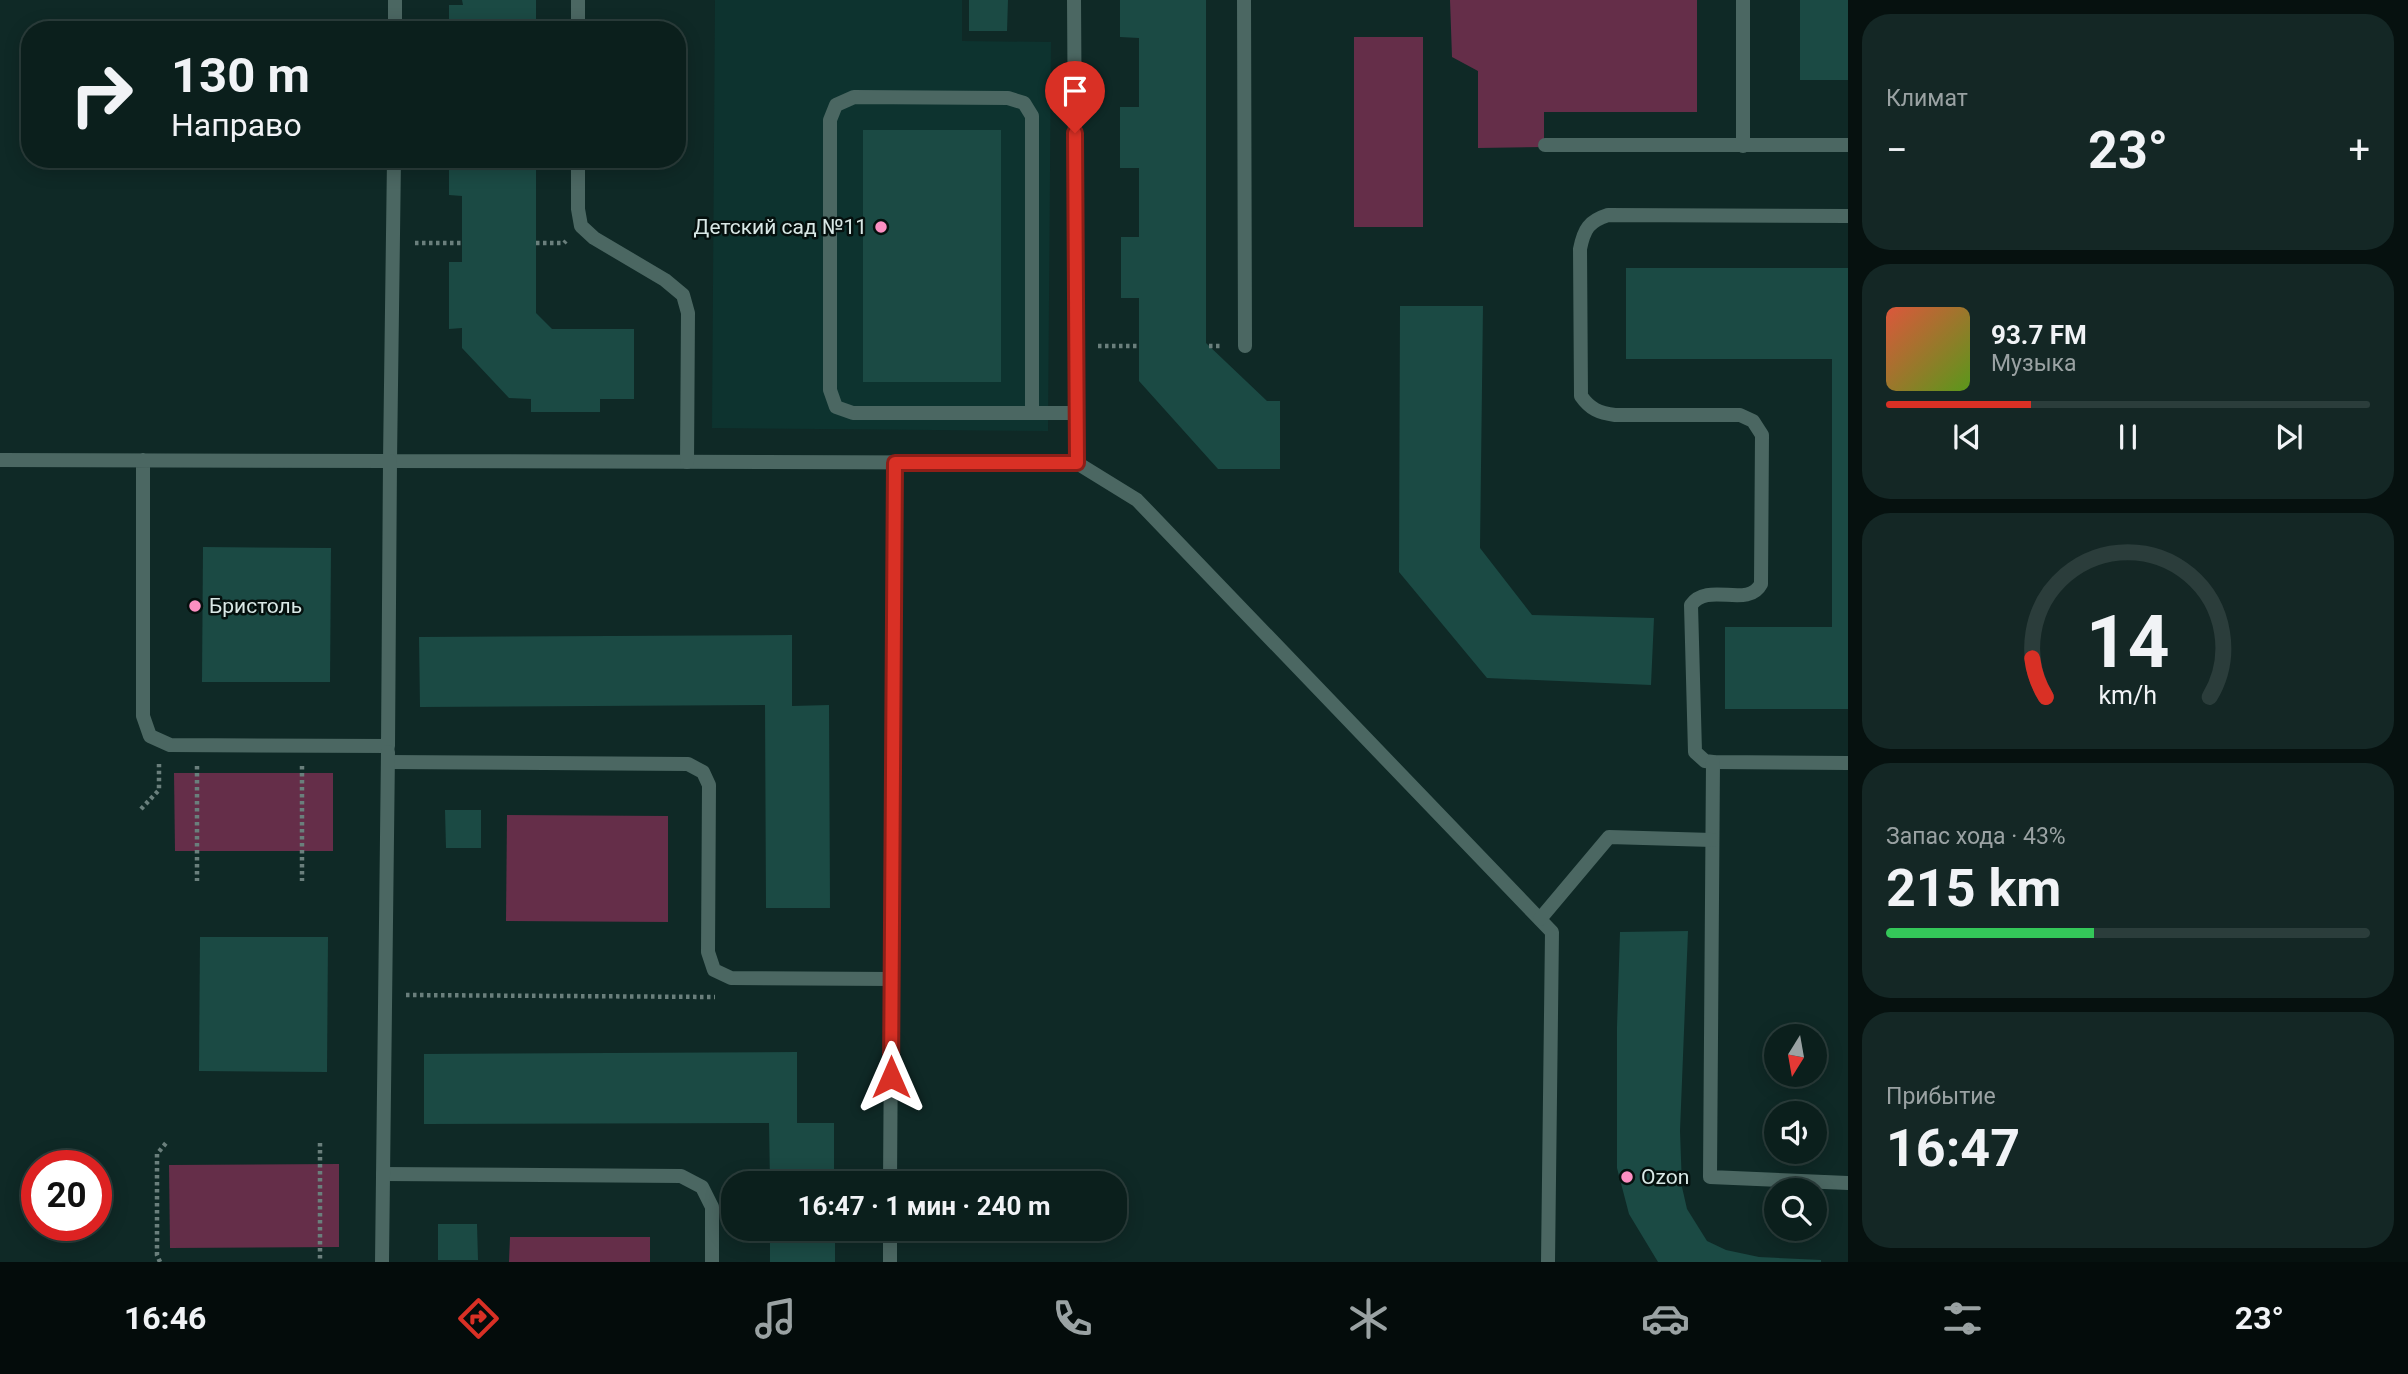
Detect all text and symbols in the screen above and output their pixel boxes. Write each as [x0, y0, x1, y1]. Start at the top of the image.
text: 130 m [171, 47, 310, 104]
icon: right [56, 49, 147, 140]
pin [1045, 61, 1105, 133]
icon: arrive [1056, 72, 1094, 110]
text: Климат [1886, 85, 1968, 112]
text: Направо [171, 106, 302, 144]
text: 23° [2088, 120, 2168, 181]
text: − [1886, 128, 1908, 172]
text: + [2348, 128, 2370, 172]
place label: Детский сад №11 [694, 215, 867, 239]
marker: Детский сад №11 [873, 219, 889, 235]
text: 93.7 FM [1991, 320, 2087, 350]
text: Музыка [1991, 350, 2076, 377]
icon: previous [1948, 418, 1986, 456]
icon: pause [2109, 418, 2147, 456]
icon: next [2270, 418, 2308, 456]
place label: Бристоль [209, 594, 302, 618]
marker: Бристоль [187, 598, 203, 614]
text: 14 [2086, 599, 2170, 685]
text: km/h [2099, 681, 2157, 710]
text: Запас хода · 43% [1886, 823, 2066, 850]
text: 215 km [1886, 858, 2061, 919]
north arrow [1764, 1024, 1827, 1087]
map controls [1764, 1024, 1827, 1241]
position arrow [854, 1040, 928, 1114]
text: Прибытие [1886, 1083, 1996, 1110]
button: sound [1764, 1101, 1827, 1164]
text: 16:47 [1886, 1118, 2020, 1179]
speed limit sign: 20 [21, 1150, 112, 1241]
place label: Ozon [1641, 1165, 1689, 1189]
marker: Ozon [1619, 1169, 1635, 1185]
button: search [1764, 1178, 1827, 1241]
text: 16:47 · 1 мин · 240 m [798, 1191, 1050, 1221]
icon: directions [454, 1294, 503, 1343]
icon: music [751, 1294, 800, 1343]
icon: phone [1048, 1294, 1097, 1343]
icon: climate [1344, 1294, 1393, 1343]
icon: car [1641, 1294, 1690, 1343]
icon: filters [1938, 1294, 1987, 1343]
text: 16:46 [124, 1299, 206, 1337]
text: 23° [2235, 1299, 2284, 1337]

